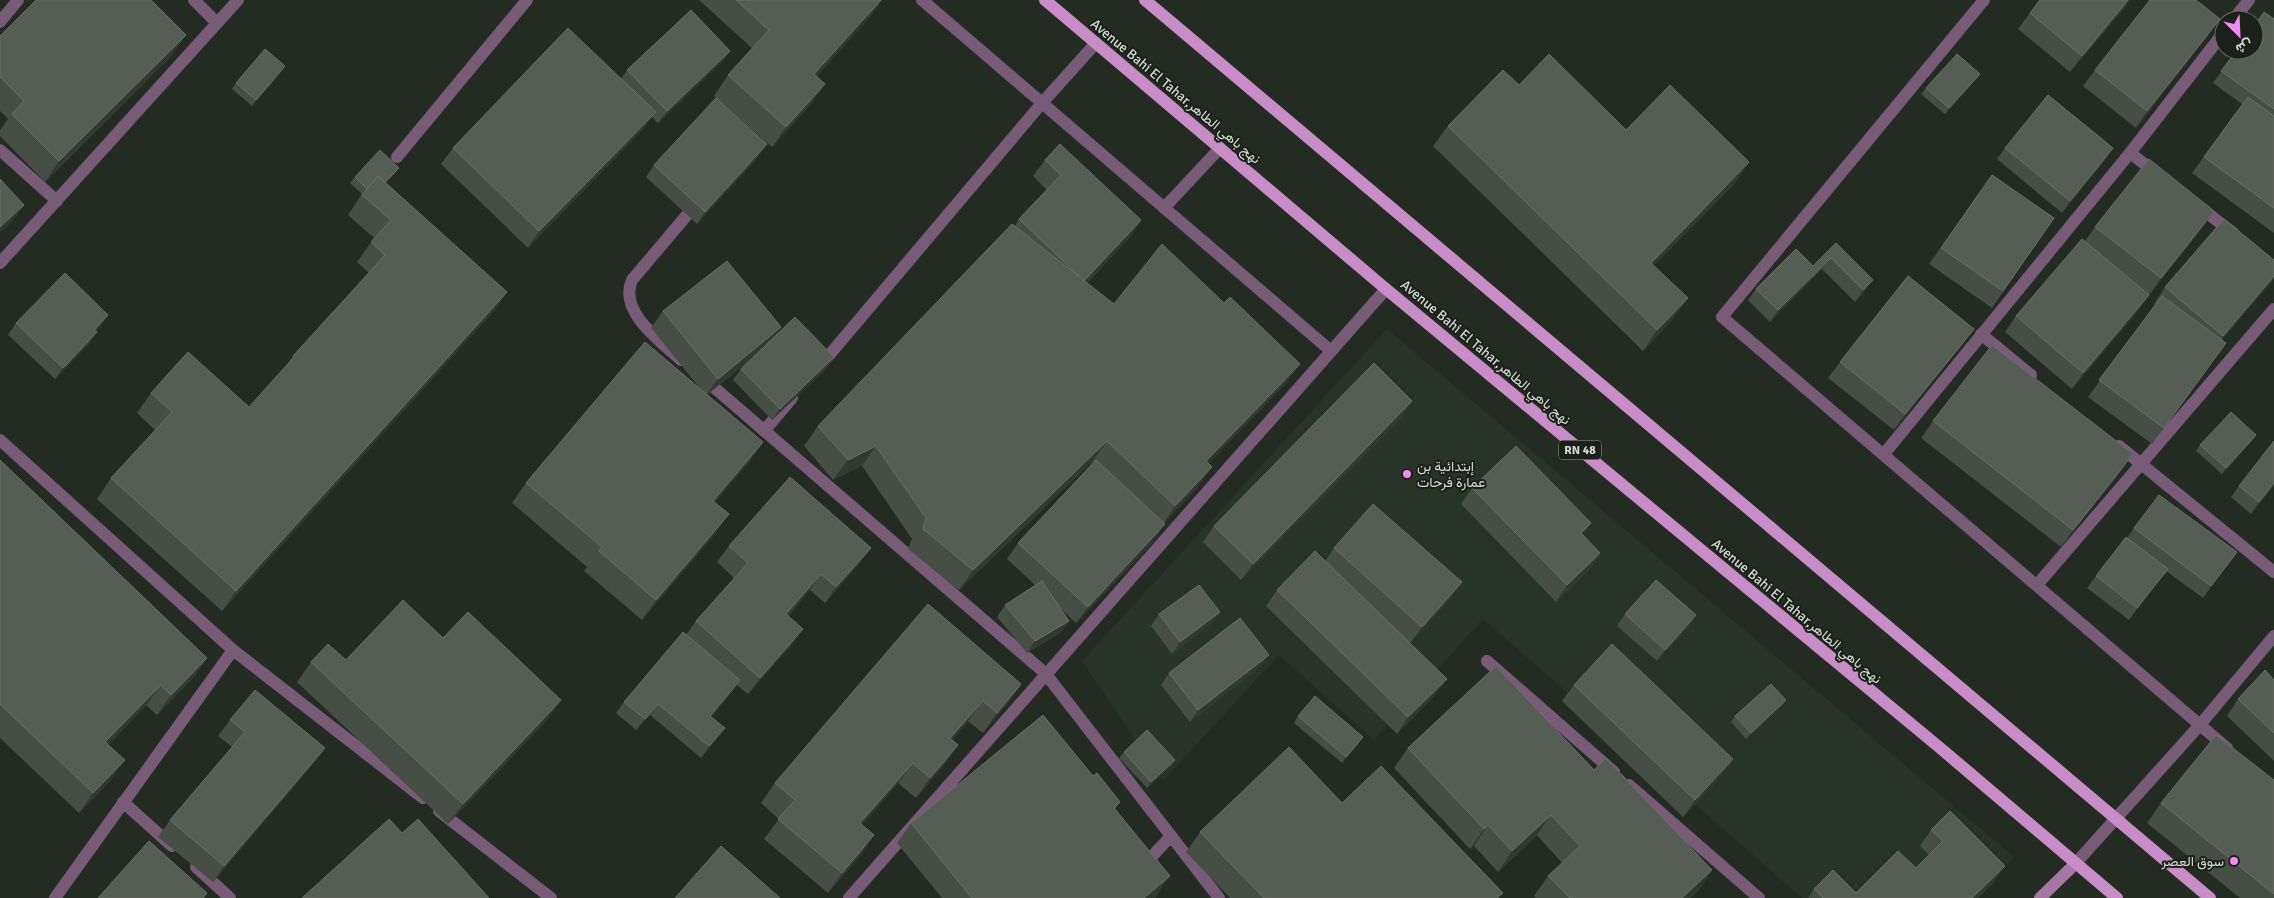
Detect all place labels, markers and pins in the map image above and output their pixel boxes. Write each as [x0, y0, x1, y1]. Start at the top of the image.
place label: إبتدائية بن عمارة فرحات [1417, 458, 1485, 491]
marker: إبتدائية بن عمارة فرحات [1401, 468, 1413, 480]
place label: سوق العصر [2160, 853, 2224, 870]
marker: سوق العصر [2228, 855, 2240, 867]

